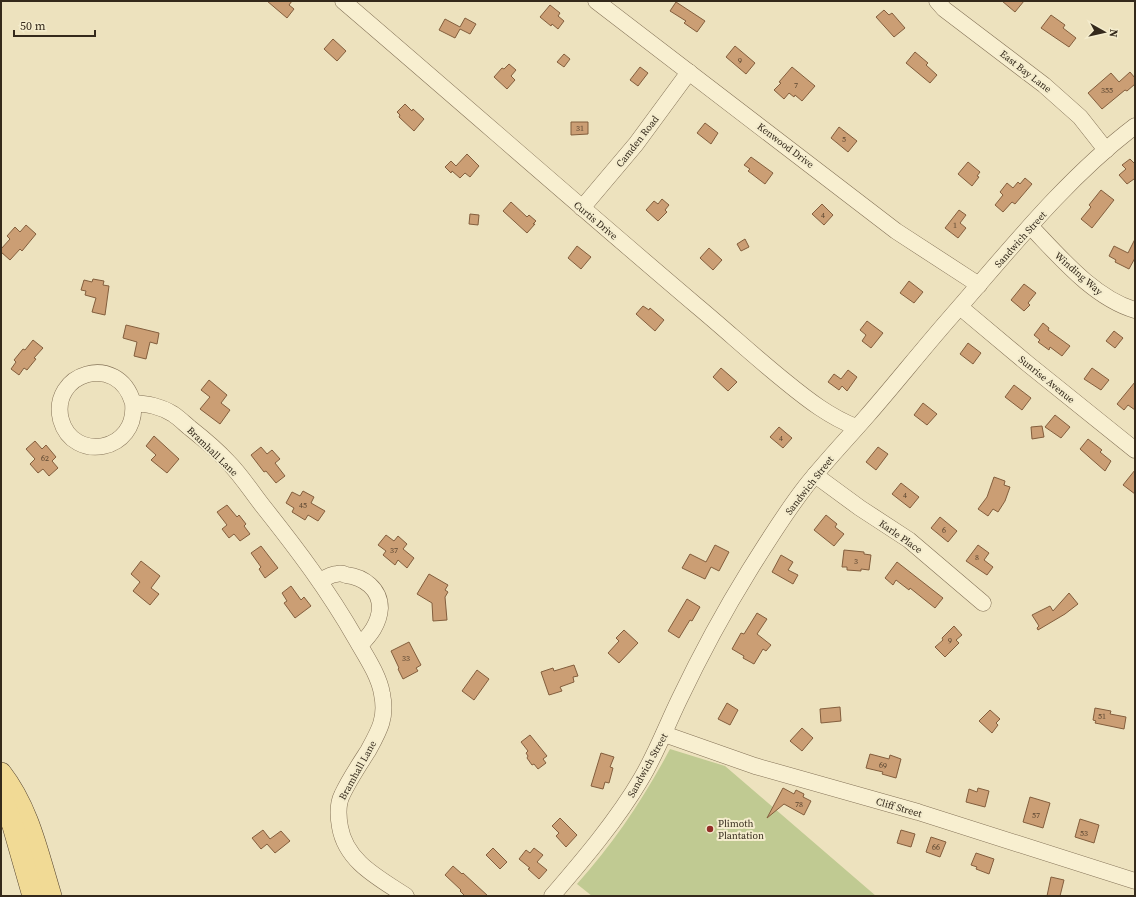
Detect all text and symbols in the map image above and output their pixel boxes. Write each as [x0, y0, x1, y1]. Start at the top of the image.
scale bar [14, 12, 95, 38]
north arrow [1084, 12, 1124, 52]
text: 50 m [20, 18, 46, 34]
text: N [1105, 28, 1121, 38]
street label: East Bay Lane [997, 47, 1054, 96]
house number: 9 [738, 55, 742, 66]
house number: 7 [794, 80, 798, 91]
house number: 355 [1101, 85, 1113, 96]
street label: Camden Road [613, 113, 662, 170]
street label: Kenwood Drive [755, 120, 817, 171]
house number: 31 [576, 123, 584, 134]
house number: 5 [842, 134, 846, 145]
street label: Curtis Drive [571, 198, 620, 243]
street label: Sandwich Street [992, 208, 1050, 270]
house number: 4 [821, 210, 825, 221]
house number: 1 [953, 220, 957, 231]
street label: Winding Way [1052, 249, 1106, 298]
street label: Sunrise Avenue [1016, 353, 1077, 406]
street label: Bramhall Lane [184, 424, 241, 479]
house number: 4 [779, 433, 783, 444]
house number: 62 [41, 453, 49, 464]
street label: Sandwich Street [782, 453, 837, 517]
house number: 4 [903, 490, 907, 501]
house number: 45 [299, 500, 307, 511]
street label: Karle Place [877, 517, 925, 556]
house number: 6 [942, 525, 946, 536]
house number: 37 [390, 545, 398, 556]
house number: 8 [975, 552, 979, 563]
house number: 3 [854, 556, 858, 567]
house number: 9 [948, 635, 952, 646]
house number: 33 [402, 653, 410, 664]
house number: 51 [1098, 711, 1106, 722]
street label: Sandwich Street [624, 730, 671, 800]
street label: Bramhall Lane [336, 738, 379, 802]
house number: 69 [879, 760, 887, 771]
street label: Cliff Street [874, 795, 924, 820]
house number: 78 [795, 799, 803, 810]
house number: 57 [1032, 810, 1040, 821]
place label: Plimoth Plantation [718, 817, 764, 842]
marker: Plimoth Plantation [705, 824, 715, 834]
house number: 53 [1080, 828, 1088, 839]
house number: 66 [932, 842, 940, 853]

